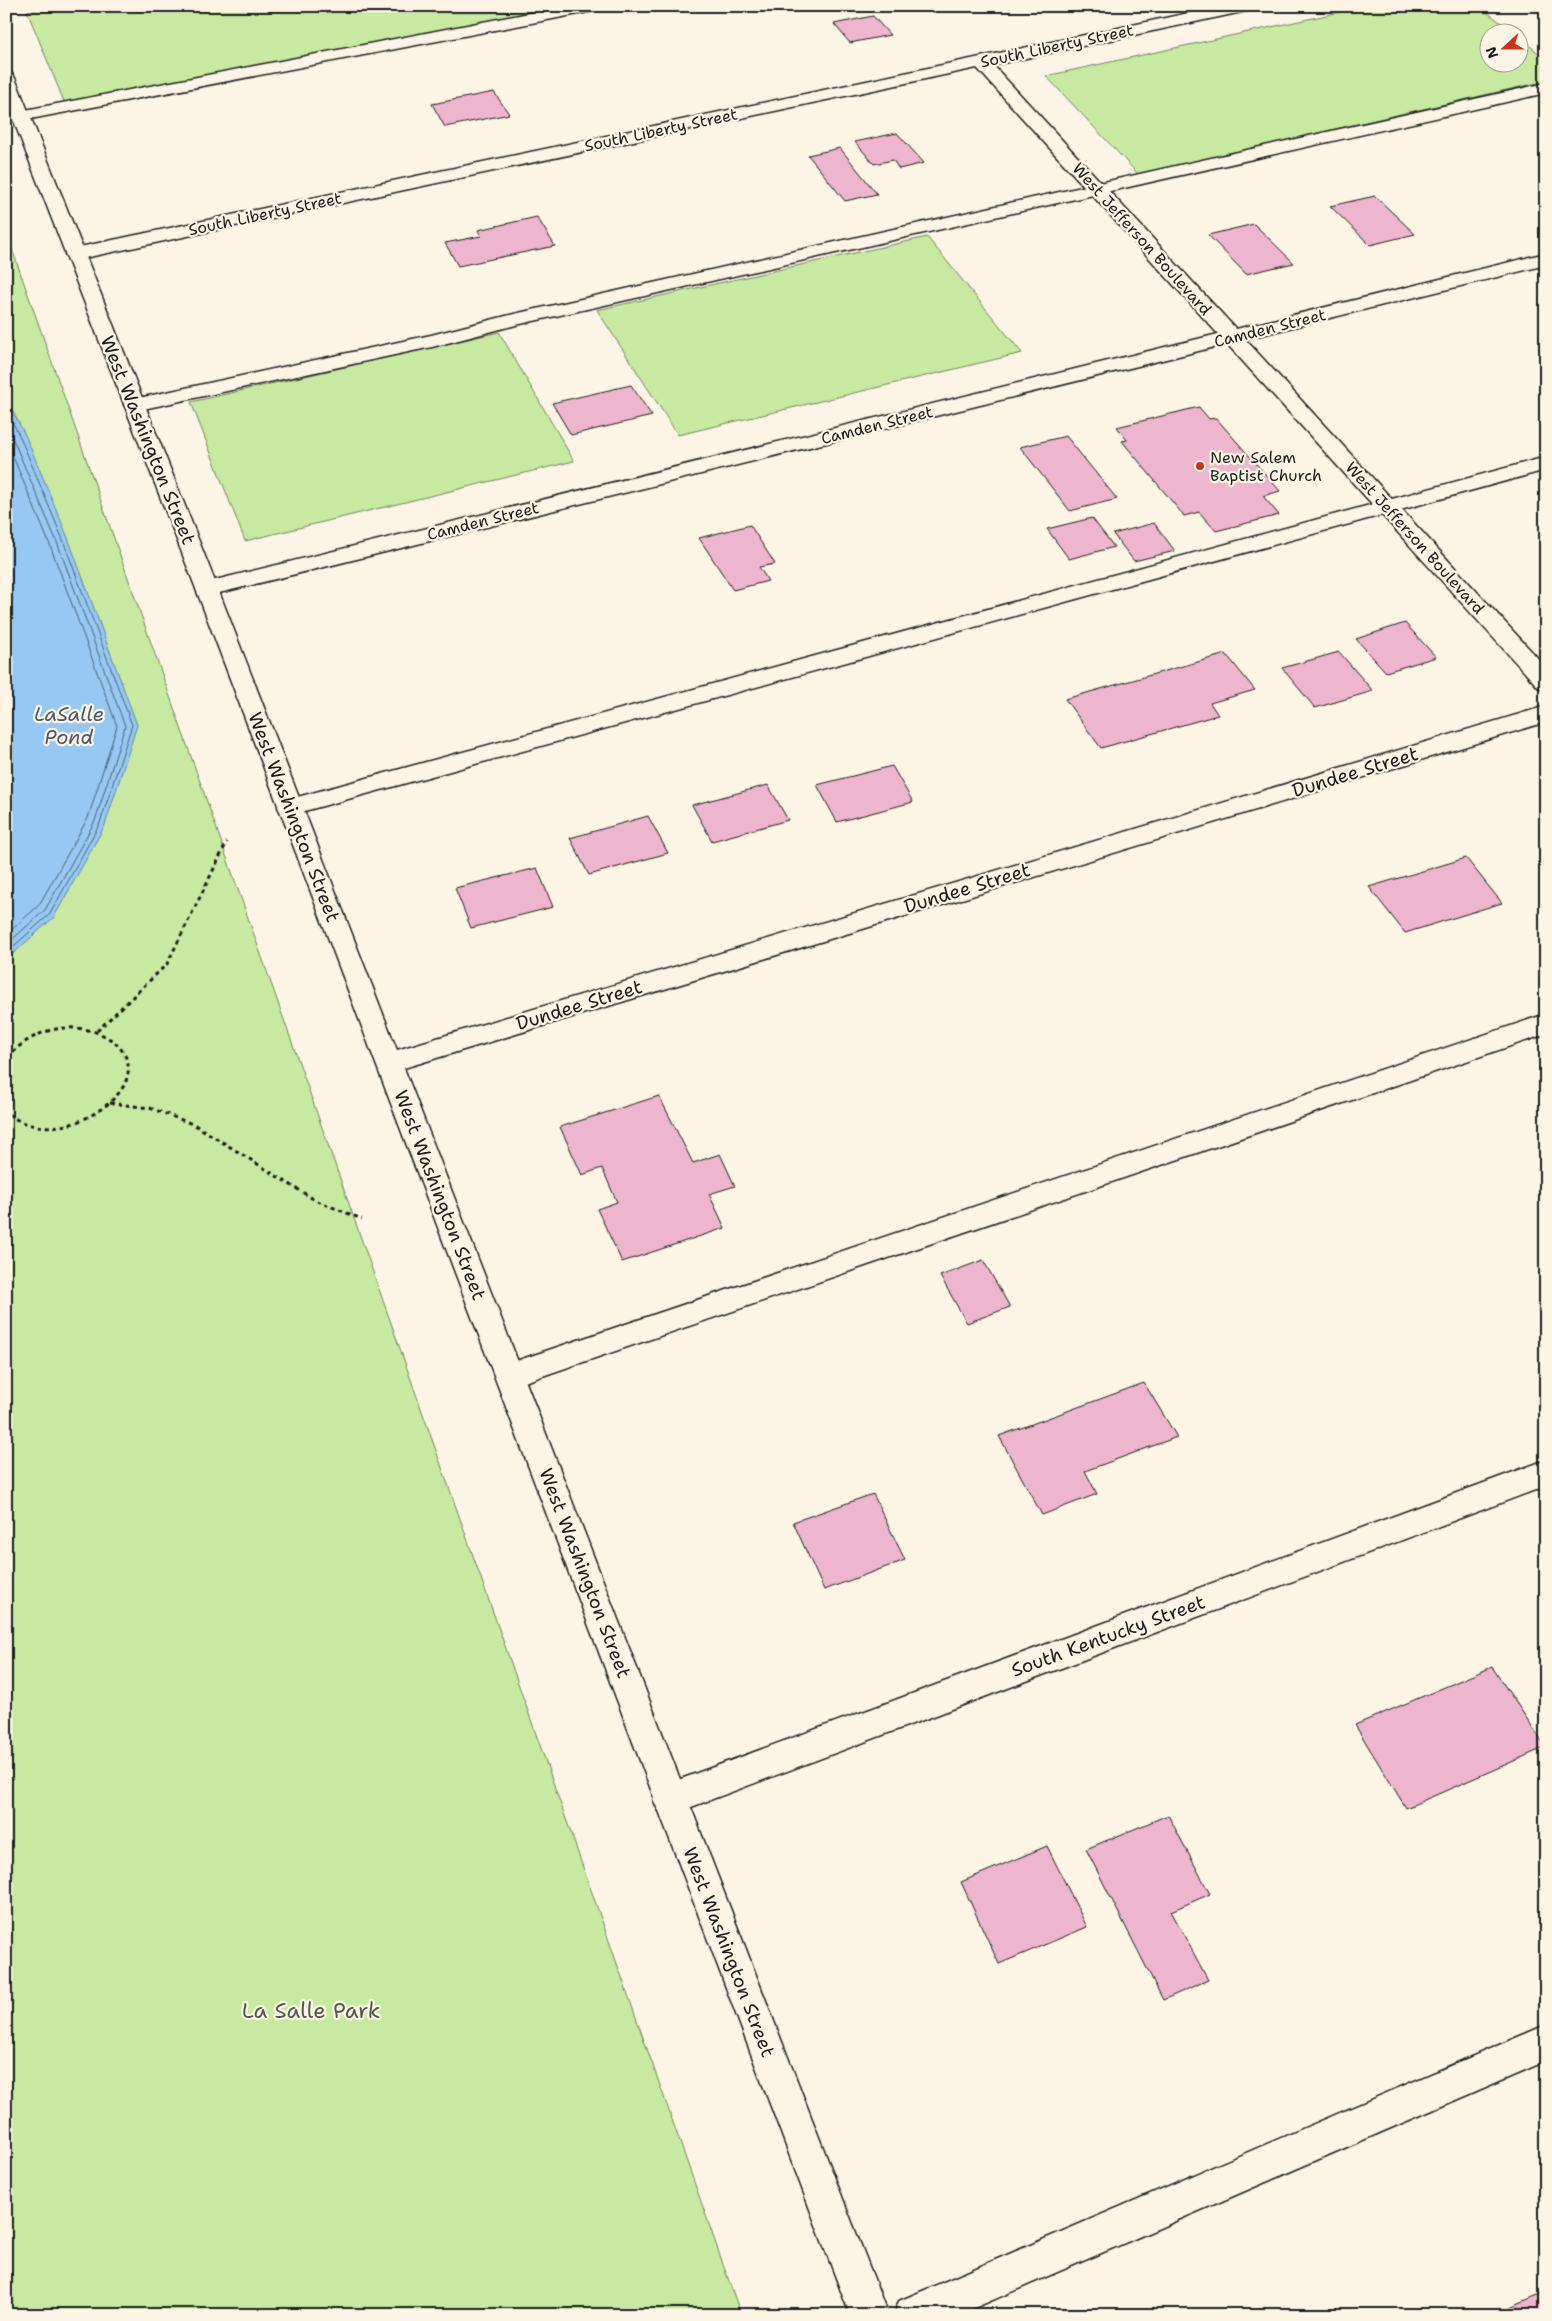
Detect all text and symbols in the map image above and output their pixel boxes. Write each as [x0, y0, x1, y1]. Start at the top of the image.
street label: South Liberty Street [978, 20, 1136, 72]
north arrow [1480, 22, 1530, 72]
text: N [1481, 44, 1502, 61]
street label: South Liberty Street [582, 104, 740, 156]
street label: West Jefferson Boulevard [1068, 158, 1216, 320]
street label: South Liberty Street [186, 188, 344, 240]
street label: Camden Street [1212, 304, 1328, 352]
street label: West Washington Street [95, 332, 201, 548]
street label: Camden Street [819, 401, 935, 449]
place label: New Salem Baptist Church [1210, 447, 1322, 486]
street label: West Jefferson Boulevard [1341, 457, 1489, 619]
marker: New Salem Baptist Church [1194, 460, 1206, 472]
street label: Camden Street [425, 497, 541, 545]
water label: LaSalle Pond [34, 701, 104, 750]
street label: West Washington Street [242, 708, 346, 926]
street label: Dundee Street [1289, 741, 1421, 803]
street label: Dundee Street [901, 857, 1033, 919]
street label: Dundee Street [513, 974, 645, 1036]
street label: West Washington Street [388, 1086, 492, 1304]
street label: West Washington Street [533, 1464, 637, 1682]
street label: South Kentucky Street [1008, 1589, 1208, 1683]
street label: West Washington Street [677, 1843, 781, 2061]
park label: La Salle Park [242, 1996, 380, 2025]

